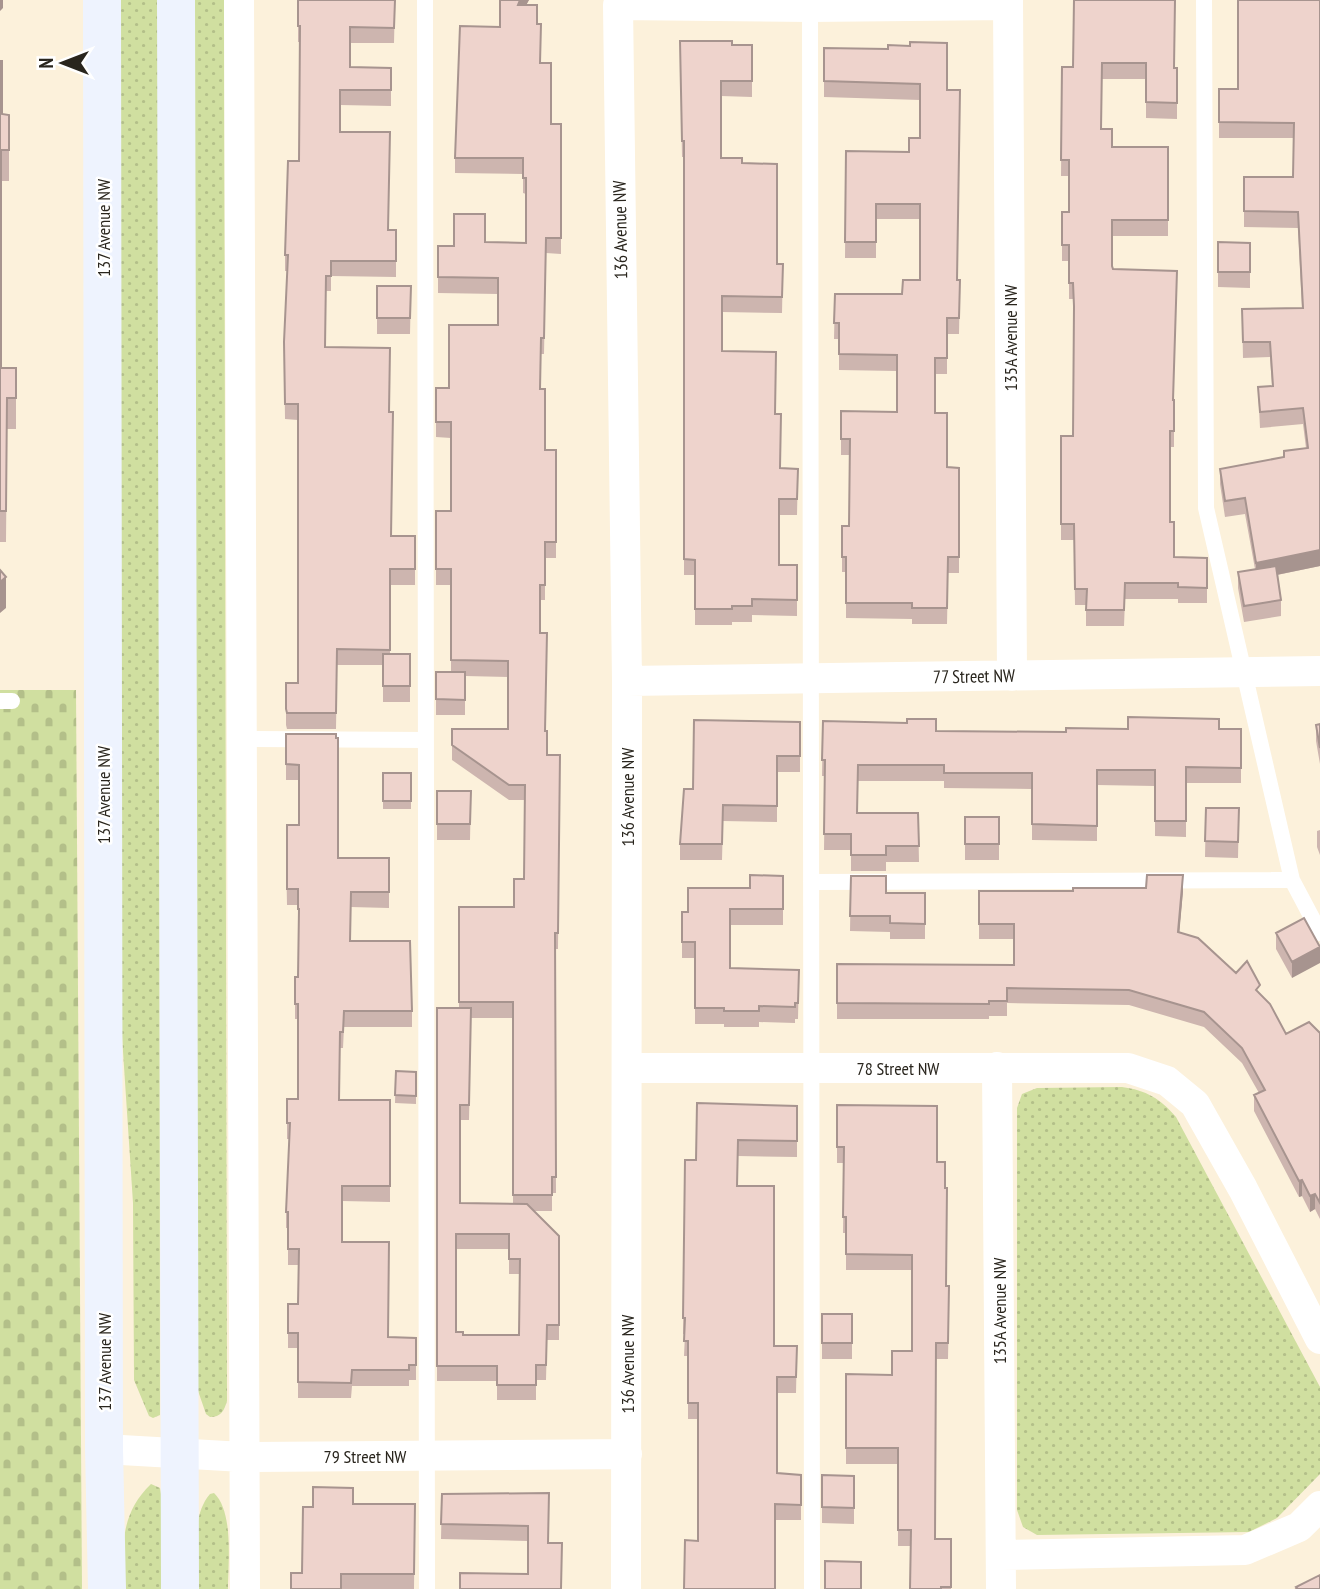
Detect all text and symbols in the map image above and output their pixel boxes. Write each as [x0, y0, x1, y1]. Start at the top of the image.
north arrow [28, 28, 98, 98]
text: N [34, 58, 58, 68]
street label: 137 Avenue NW [92, 179, 115, 277]
street label: 136 Avenue NW [608, 180, 632, 280]
street label: 135A Avenue NW [999, 285, 1022, 391]
street label: 77 Street NW [933, 664, 1015, 688]
street label: 137 Avenue NW [92, 746, 115, 844]
street label: 136 Avenue NW [616, 748, 639, 846]
street label: 78 Street NW [857, 1057, 939, 1080]
street label: 135A Avenue NW [988, 1258, 1011, 1364]
street label: 137 Avenue NW [93, 1313, 116, 1411]
street label: 136 Avenue NW [616, 1315, 639, 1413]
street label: 79 Street NW [324, 1445, 406, 1468]

